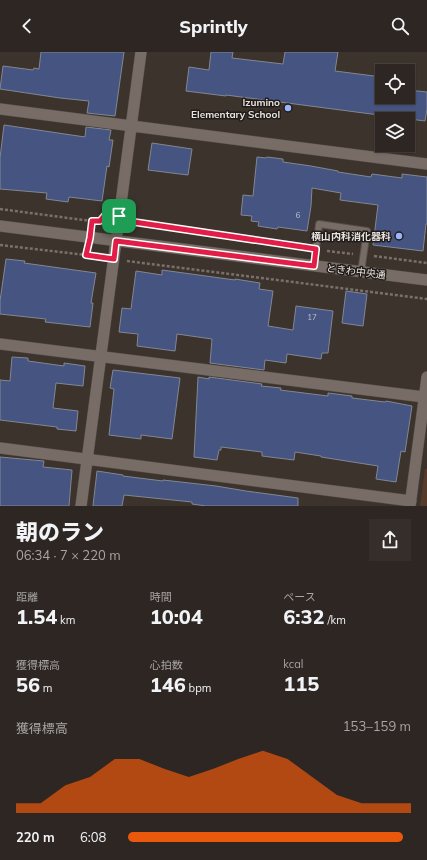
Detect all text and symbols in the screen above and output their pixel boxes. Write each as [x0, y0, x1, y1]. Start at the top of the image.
icon: back [16, 15, 38, 37]
text: Sprintly [179, 15, 248, 38]
icon: search [389, 15, 411, 37]
map controls [375, 64, 415, 152]
button: locate [375, 64, 415, 104]
place label: Izumino Elementary School [191, 96, 280, 121]
marker: Izumino Elementary School [283, 103, 293, 113]
button: layers [375, 112, 415, 152]
pin [102, 199, 136, 233]
icon: arrive [108, 205, 130, 227]
house number: 6 [296, 210, 301, 220]
place label: 横山内科消化器科 [311, 230, 391, 243]
marker: 横山内科消化器科 [394, 231, 404, 241]
street label: ときわ中央通 [325, 261, 387, 282]
house number: 17 [307, 312, 317, 322]
text: 朝のラン [16, 518, 104, 546]
button: share [369, 519, 411, 561]
text: 06:34 · 7 × 220 m [16, 547, 121, 563]
text: 距離 [16, 590, 38, 604]
text: 時間 [150, 590, 172, 604]
text: ペース [283, 590, 316, 604]
text: 1.54 [16, 604, 57, 629]
text: 10:04 [150, 604, 203, 629]
text: 6:32 [283, 604, 325, 629]
text: km [57, 613, 75, 627]
text: /km [325, 613, 346, 627]
text: kcal [283, 657, 303, 671]
text: 獲得標高 [16, 658, 60, 672]
text: 心拍数 [150, 658, 183, 672]
text: 115 [283, 671, 319, 696]
text: 56 [16, 672, 40, 697]
text: 146 [150, 672, 186, 697]
text: m [40, 681, 53, 695]
text: bpm [186, 681, 211, 695]
text: 153–159 m [343, 718, 411, 734]
text: 獲得標高 [16, 720, 68, 736]
text: 220 m [16, 829, 55, 845]
text: 6:08 [80, 829, 106, 845]

